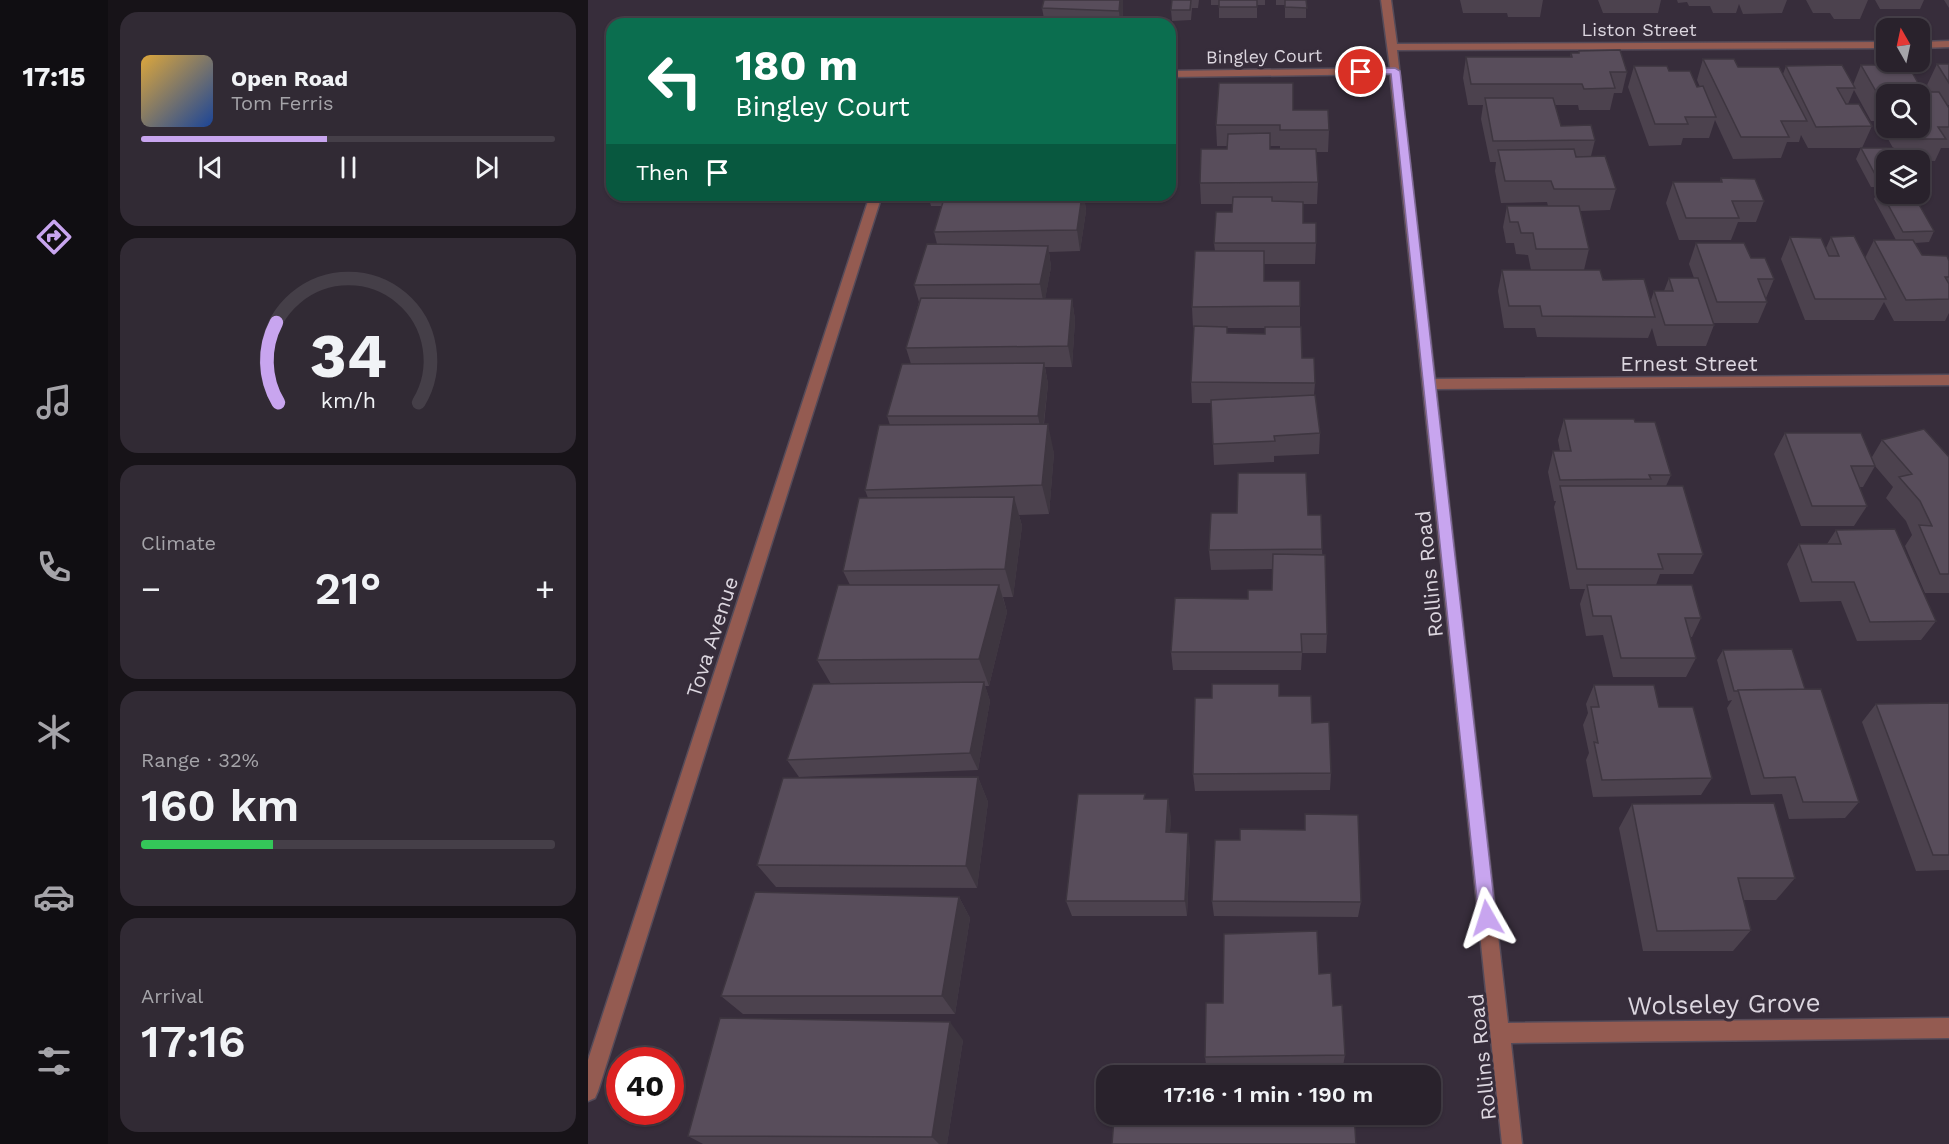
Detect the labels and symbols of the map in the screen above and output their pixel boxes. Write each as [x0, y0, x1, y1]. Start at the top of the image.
north arrow [1876, 18, 1930, 72]
street label: Liston Street [1582, 19, 1697, 40]
street label: Bingley Court [1206, 44, 1323, 68]
pin [1335, 46, 1386, 97]
street label: Ernest Street [1620, 351, 1758, 376]
street label: Rollins Road [1410, 509, 1448, 639]
street label: Tova Avenue [681, 573, 743, 701]
position arrow [1455, 886, 1519, 950]
street label: Wolseley Grove [1627, 987, 1821, 1021]
street label: Rollins Road [1463, 992, 1501, 1122]
speed limit sign: 40 [606, 1047, 684, 1125]

